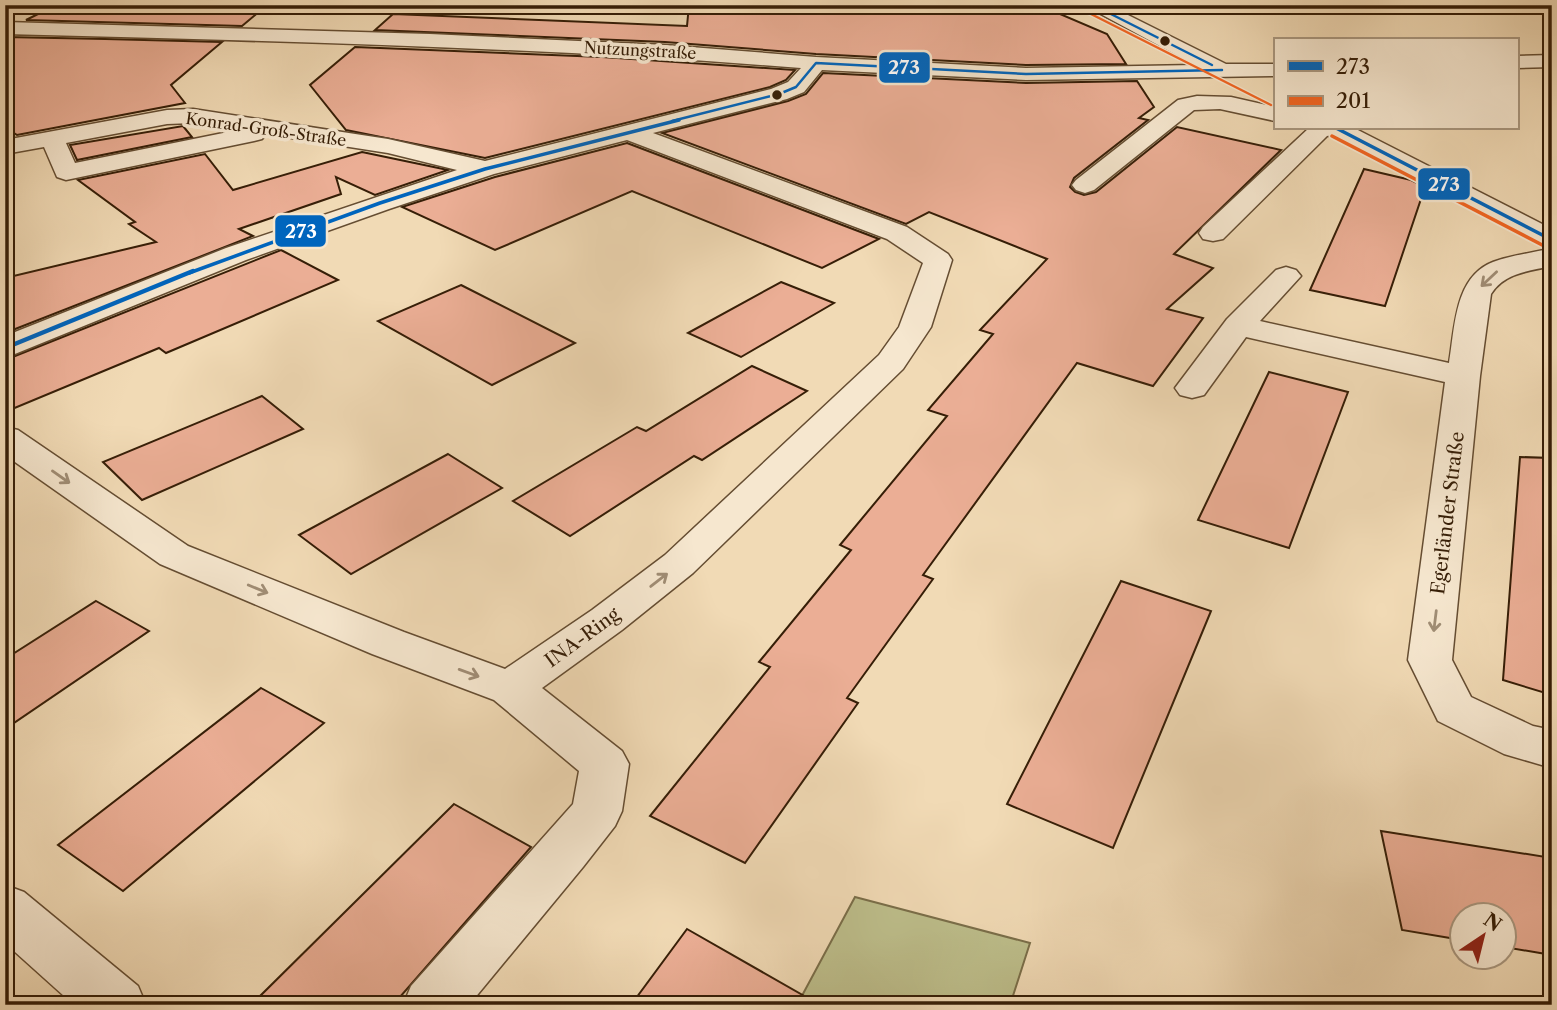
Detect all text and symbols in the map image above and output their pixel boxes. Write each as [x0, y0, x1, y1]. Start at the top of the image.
unlabelled marker [1158, 34, 1172, 48]
street label: Nutzungstraße [583, 37, 697, 63]
legend [1274, 38, 1518, 130]
line badge: 273 [878, 51, 931, 84]
text: 273 [1336, 54, 1370, 79]
text: 273 [888, 56, 920, 79]
unlabelled marker [770, 88, 784, 102]
text: 201 [1336, 88, 1370, 113]
street label: Konrad-Groß-Straße [184, 108, 348, 150]
line badge: 273 [1417, 167, 1471, 201]
text: 273 [1428, 173, 1460, 196]
line badge: 273 [274, 214, 327, 248]
text: 273 [285, 220, 317, 243]
one-way arrow [1480, 271, 1498, 287]
street label: Egerländer Straße [1426, 430, 1469, 596]
one-way arrow [51, 470, 70, 484]
one-way arrow [649, 572, 668, 587]
one-way arrow [246, 584, 268, 597]
street label: INA-Ring [540, 602, 625, 672]
one-way arrow [1428, 609, 1441, 632]
one-way arrow [458, 667, 480, 680]
north arrow [1448, 902, 1518, 972]
text: N [1479, 908, 1506, 937]

